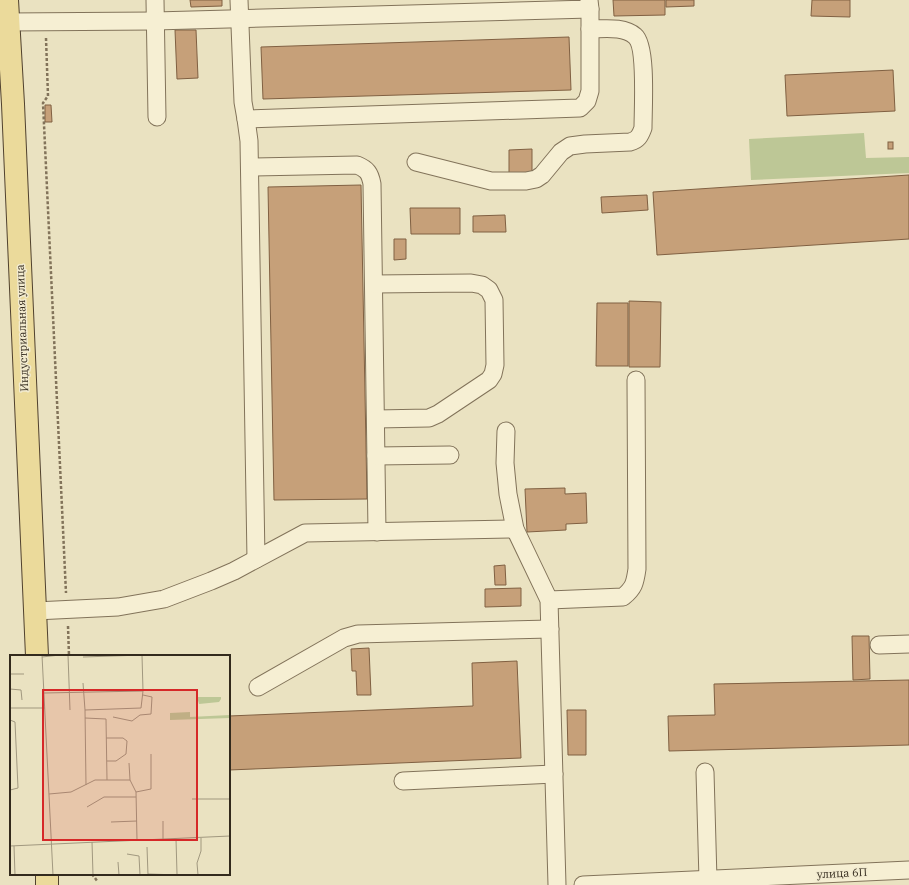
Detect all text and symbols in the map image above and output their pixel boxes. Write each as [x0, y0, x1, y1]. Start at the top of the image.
street label: Индустриальная улица [13, 264, 31, 392]
inset map [10, 655, 230, 875]
street label: улица 6П [816, 865, 868, 881]

